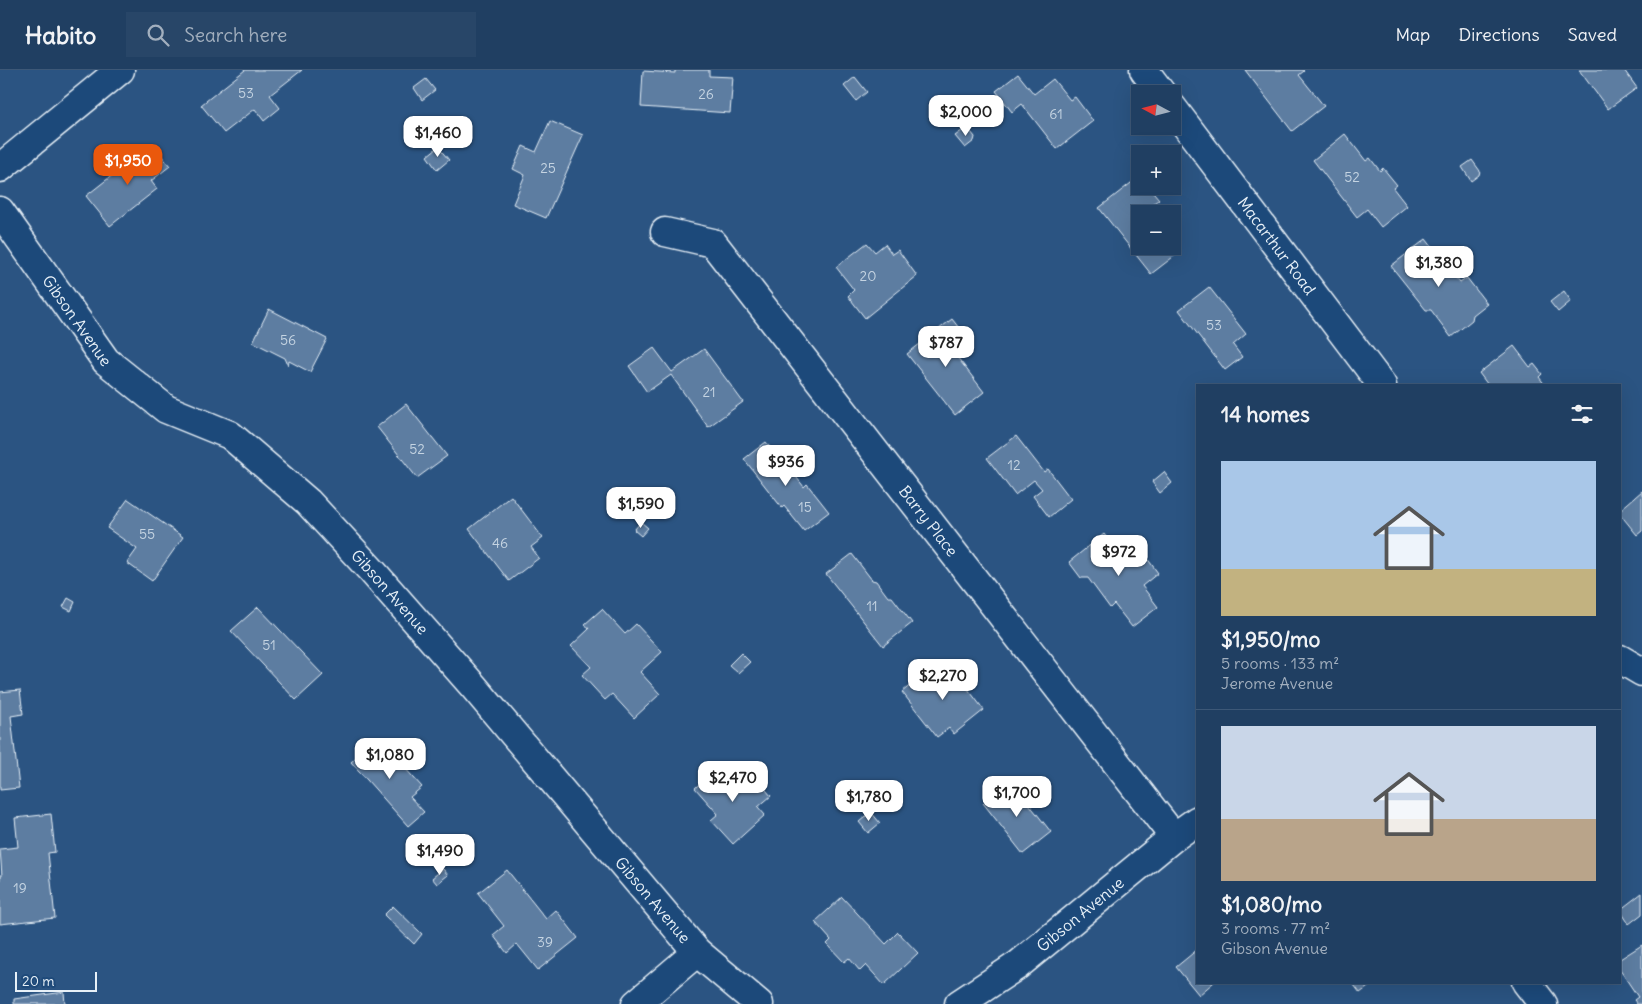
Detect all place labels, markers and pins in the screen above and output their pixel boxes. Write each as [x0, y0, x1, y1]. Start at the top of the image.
pin: $2,000 [925, 94, 1007, 137]
pin: $1,460 [397, 116, 479, 158]
pin: $1,950 [87, 144, 169, 186]
pin: $1,380 [1398, 246, 1480, 288]
pin: $787 [916, 326, 976, 368]
pin: $936 [756, 444, 816, 487]
pin: $1,590 [600, 486, 682, 529]
pin: $972 [1089, 534, 1149, 577]
pin: $2,270 [902, 658, 984, 701]
pin: $1,080 [349, 738, 431, 780]
pin: $2,470 [692, 760, 774, 803]
pin: $1,700 [976, 776, 1058, 818]
pin: $1,780 [828, 780, 910, 822]
pin: $1,490 [399, 834, 481, 876]

